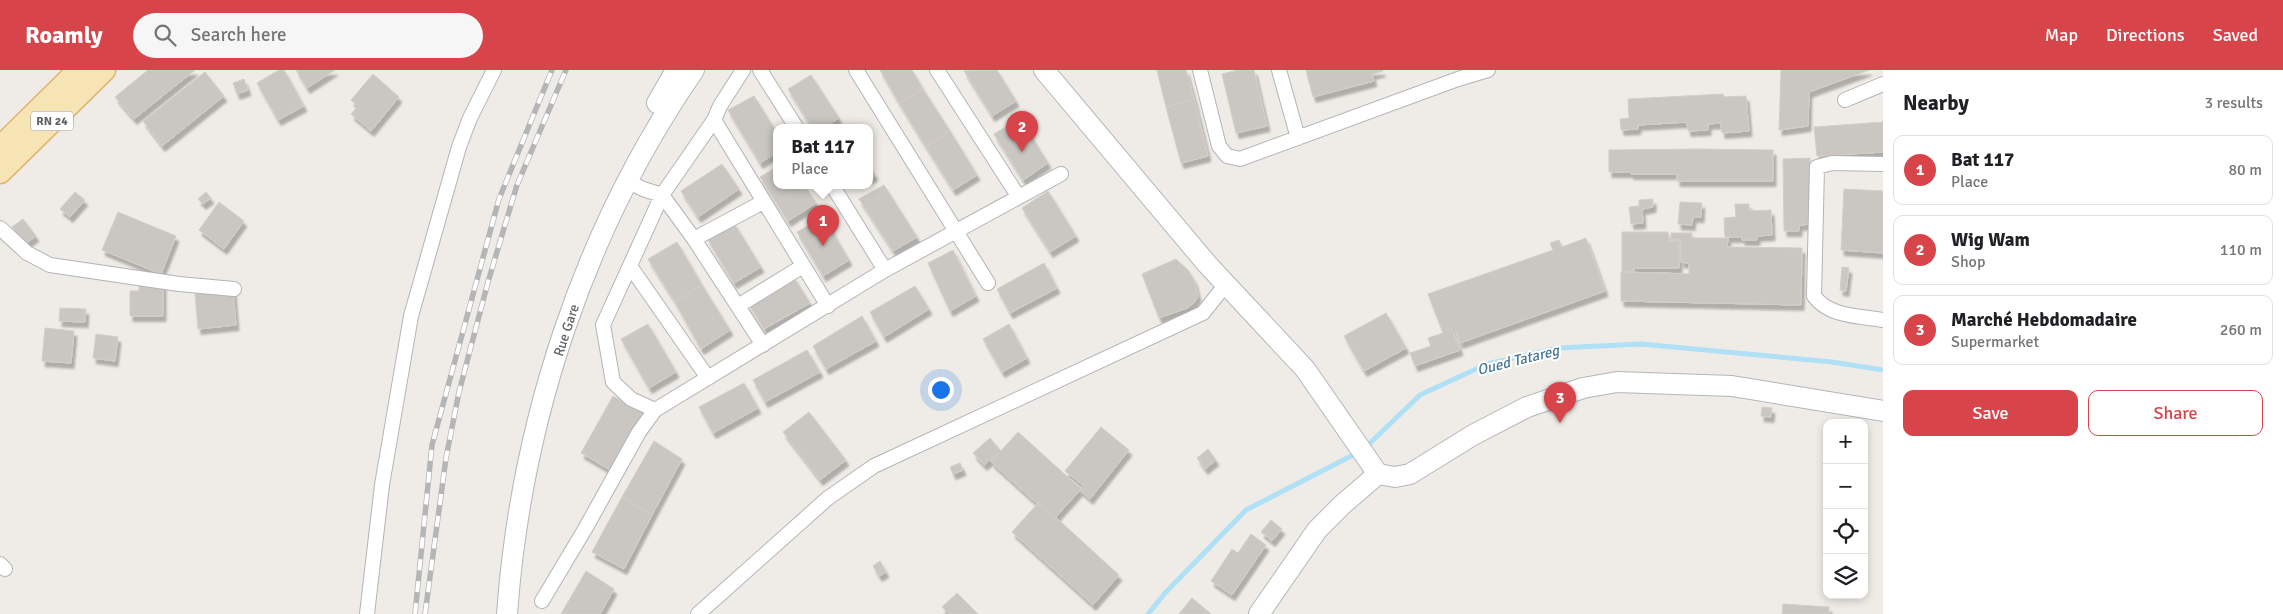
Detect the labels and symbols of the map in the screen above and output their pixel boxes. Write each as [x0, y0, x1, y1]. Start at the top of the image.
road number: RN 24 [31, 111, 73, 130]
pin: 2 [1006, 111, 1038, 152]
pin: 1 [807, 205, 839, 246]
street label: Rue Gare [550, 302, 583, 358]
water label: Oued Tatareg [1475, 341, 1562, 379]
your location [928, 377, 954, 403]
pin: 3 [1544, 382, 1576, 423]

